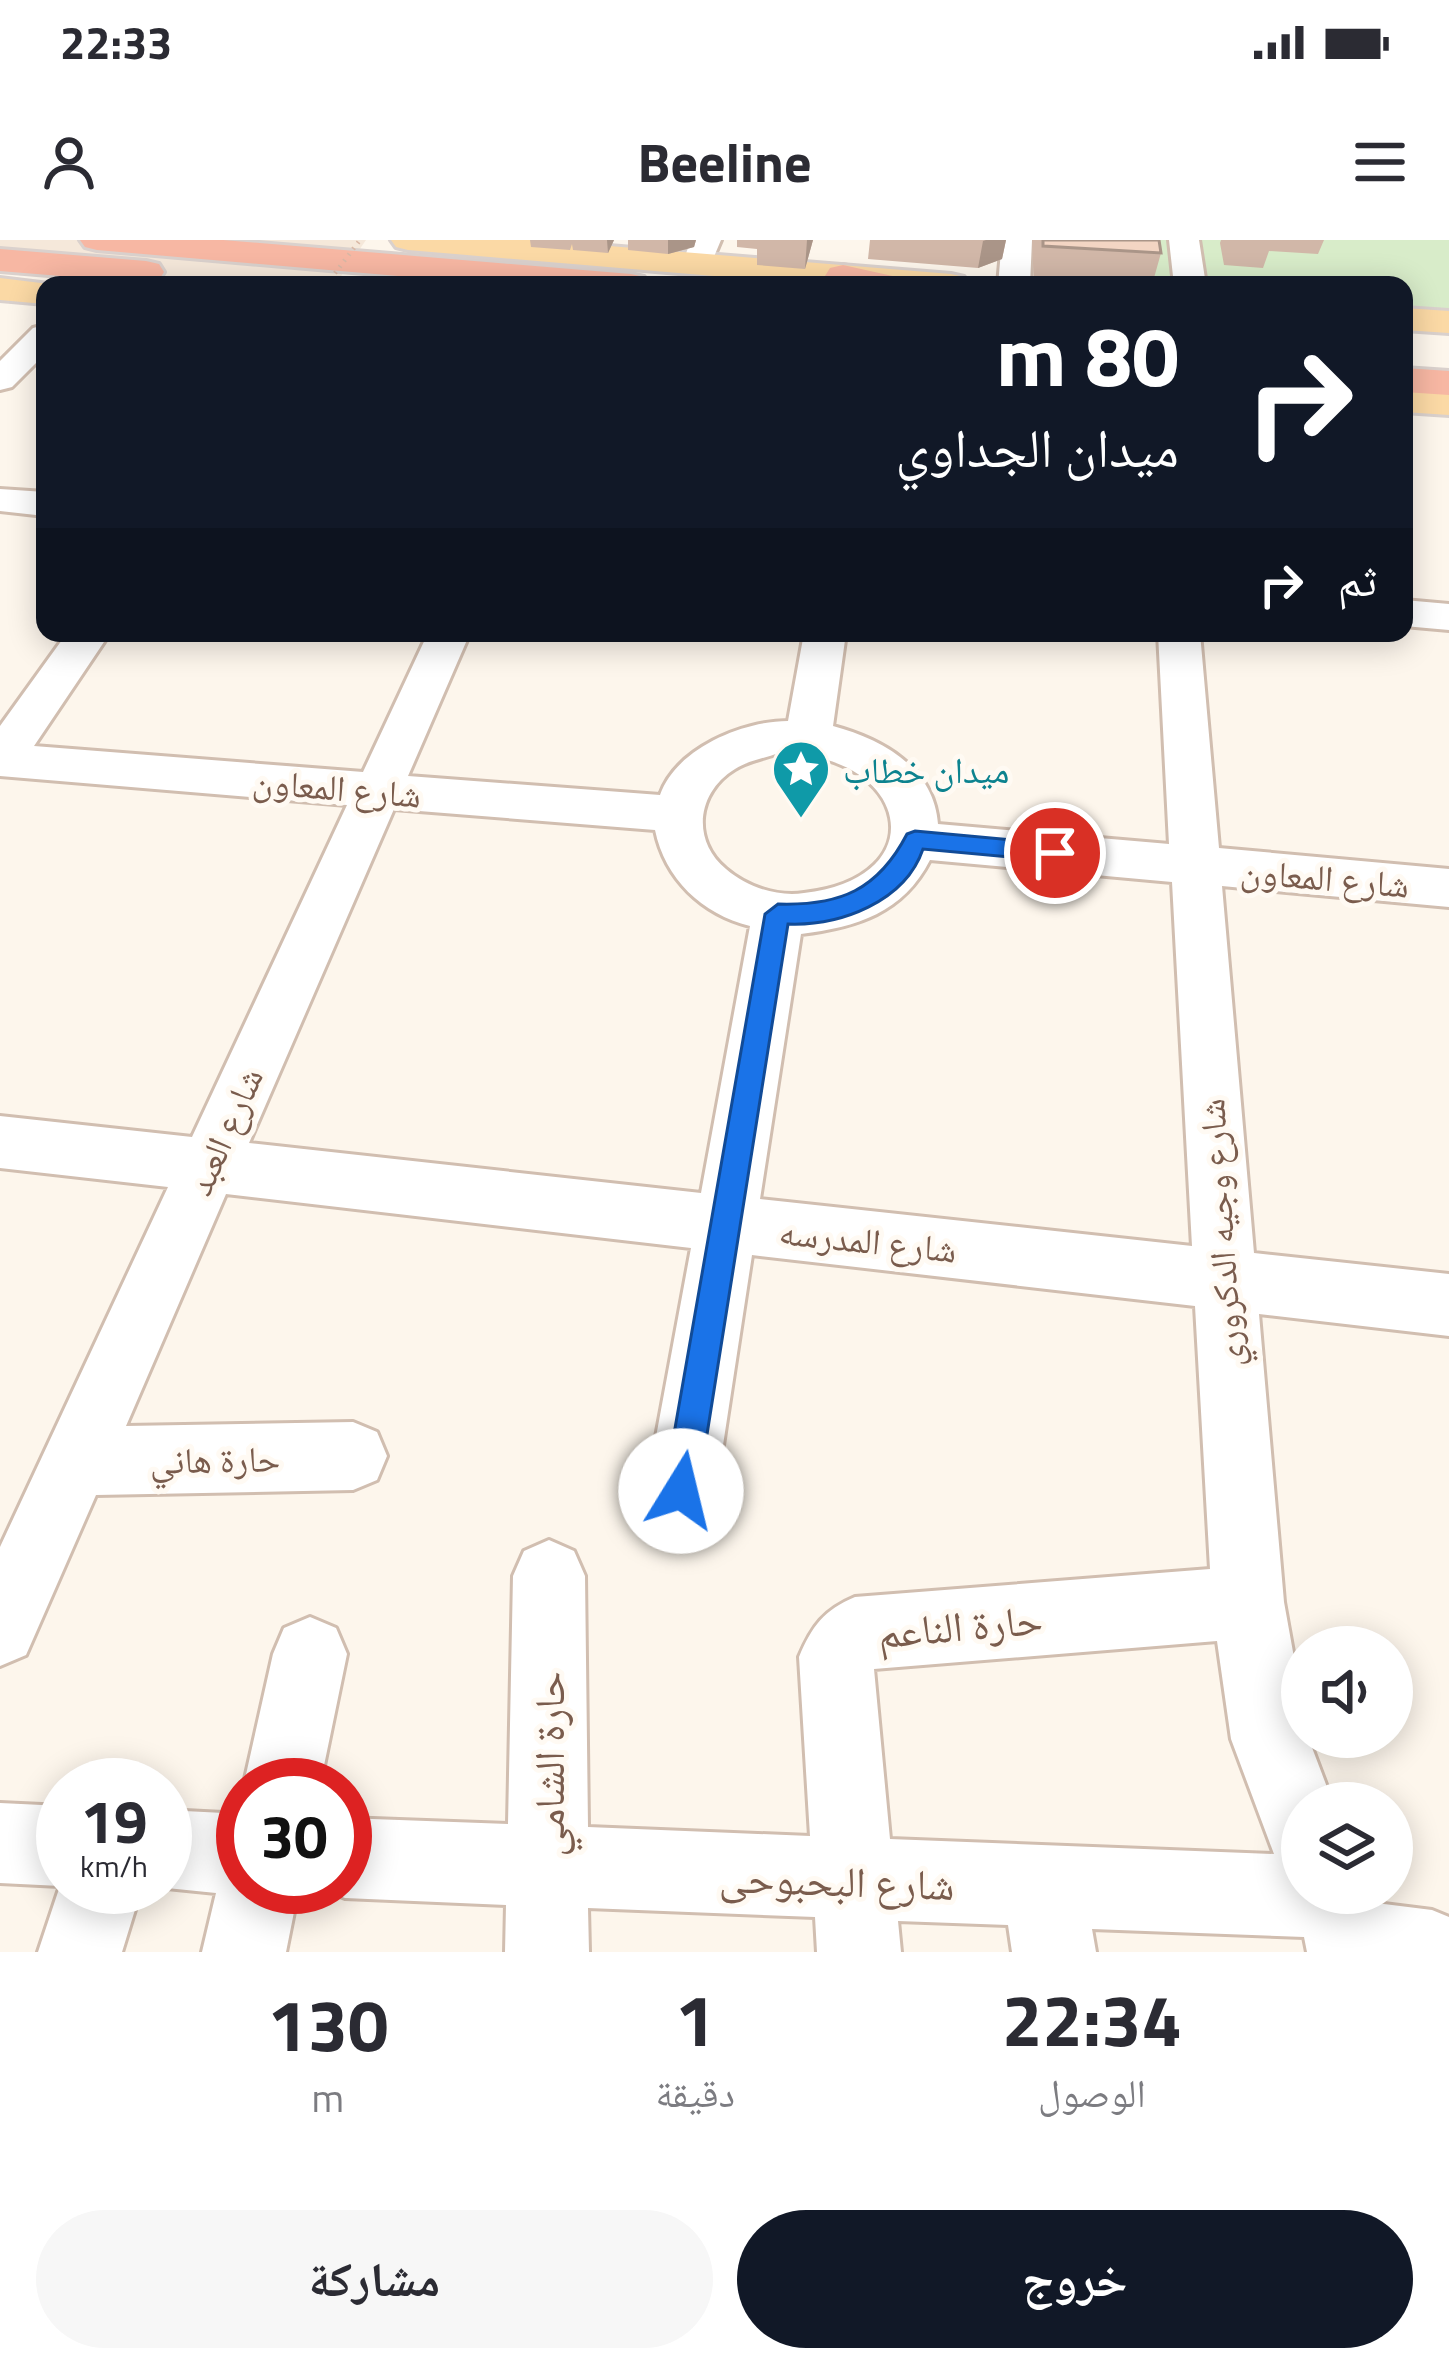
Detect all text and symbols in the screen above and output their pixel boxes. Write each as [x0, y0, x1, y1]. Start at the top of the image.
text: 22:33 [60, 8, 172, 76]
text: Beeline [638, 121, 811, 203]
icon: person [36, 129, 102, 195]
icon: menu [1347, 129, 1413, 195]
text: 80 m [996, 291, 1179, 419]
icon: right [1221, 324, 1377, 480]
text: ميدان الجداوي [896, 406, 1179, 488]
text: ثم [1338, 545, 1377, 613]
icon: right [1248, 552, 1314, 618]
place icon: ميدان خطاب [770, 738, 832, 820]
place label: ميدان خطاب [843, 742, 1009, 797]
street label: شارع المعاون [250, 752, 424, 822]
pin [1004, 802, 1106, 904]
icon: arrive [1022, 820, 1088, 886]
street label: شارع المعاون [1238, 842, 1412, 912]
street label: شارع العبد [171, 1058, 277, 1204]
street label: شارع وجيه الدكروري [1183, 1097, 1259, 1369]
street label: شارع المدرسه [776, 1203, 960, 1277]
position arrow [618, 1428, 744, 1554]
street label: حارة هاني [149, 1430, 281, 1490]
street label: حارة الناعم [875, 1586, 1045, 1664]
map controls [1281, 1626, 1413, 1914]
button: sound [1281, 1626, 1413, 1758]
street label: حارة الشامي [516, 1671, 583, 1857]
speed limit sign: 30 [216, 1758, 372, 1914]
text: 19 [80, 1775, 148, 1866]
button: layers [1281, 1782, 1413, 1914]
text: km/h [80, 1843, 148, 1889]
street label: شارع البحبوحى [718, 1844, 956, 1916]
text: 1 [675, 1964, 715, 2074]
text: 22:34 [1002, 1964, 1182, 2074]
text: 130 [267, 1969, 388, 2079]
text: دقيقة [655, 2063, 735, 2122]
text: الوصول [1038, 2063, 1146, 2122]
text: m [311, 2068, 344, 2127]
button: مشاركة [36, 2210, 713, 2348]
button: خروج [737, 2210, 1413, 2348]

